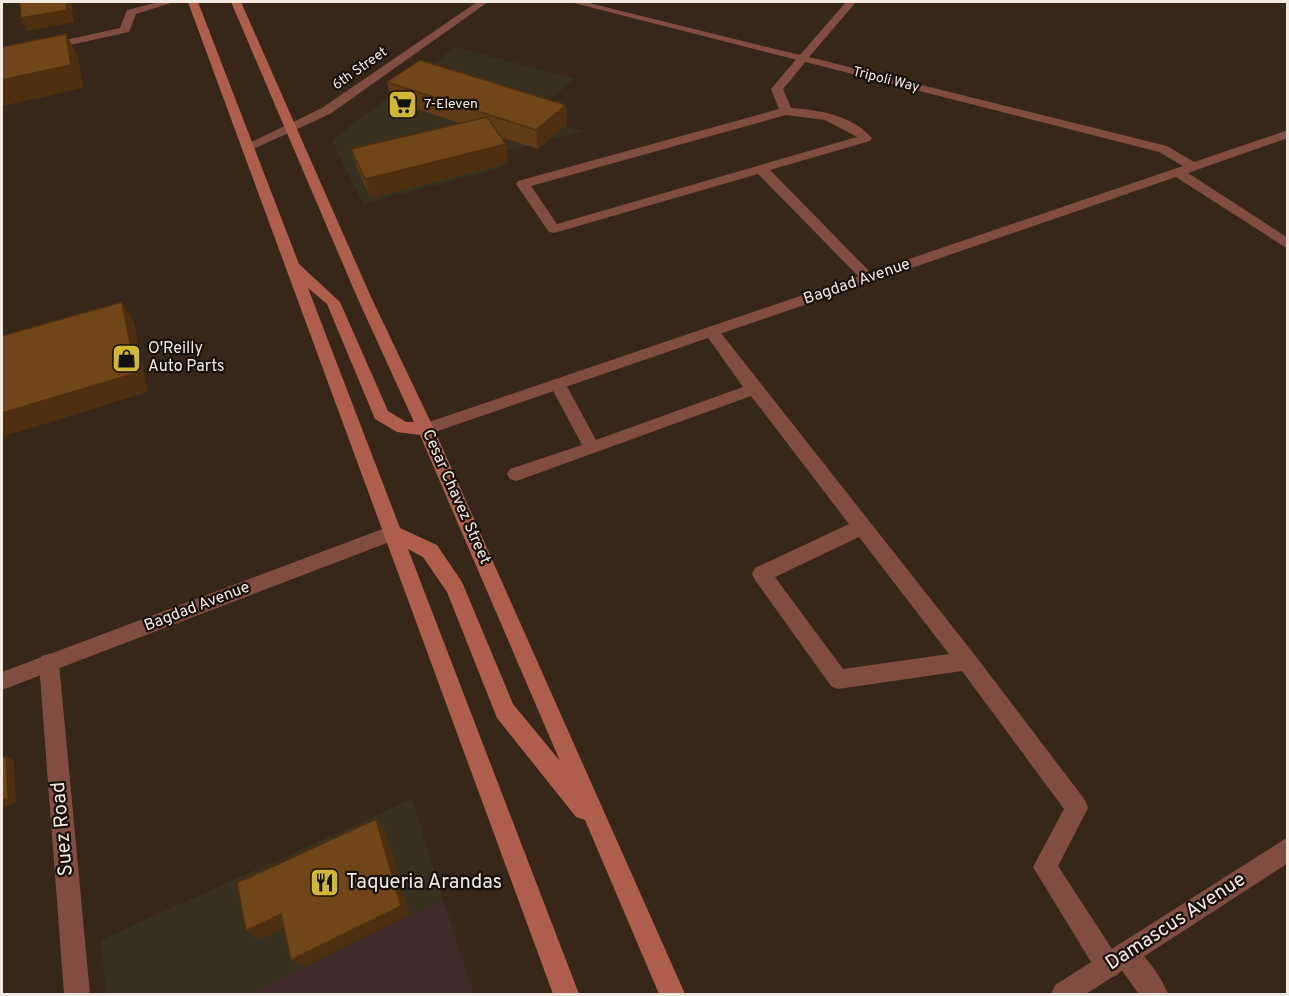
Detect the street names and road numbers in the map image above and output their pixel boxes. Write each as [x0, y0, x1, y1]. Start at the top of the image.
street label: 6th Street [329, 44, 391, 94]
street label: Tripoli Way [851, 64, 921, 96]
street label: Bagdad Avenue [801, 254, 913, 310]
street label: Cesar Chavez Street [417, 427, 495, 567]
street label: Bagdad Avenue [141, 578, 253, 636]
street label: Suez Road [46, 781, 80, 877]
street label: Damascus Avenue [1101, 867, 1251, 977]

